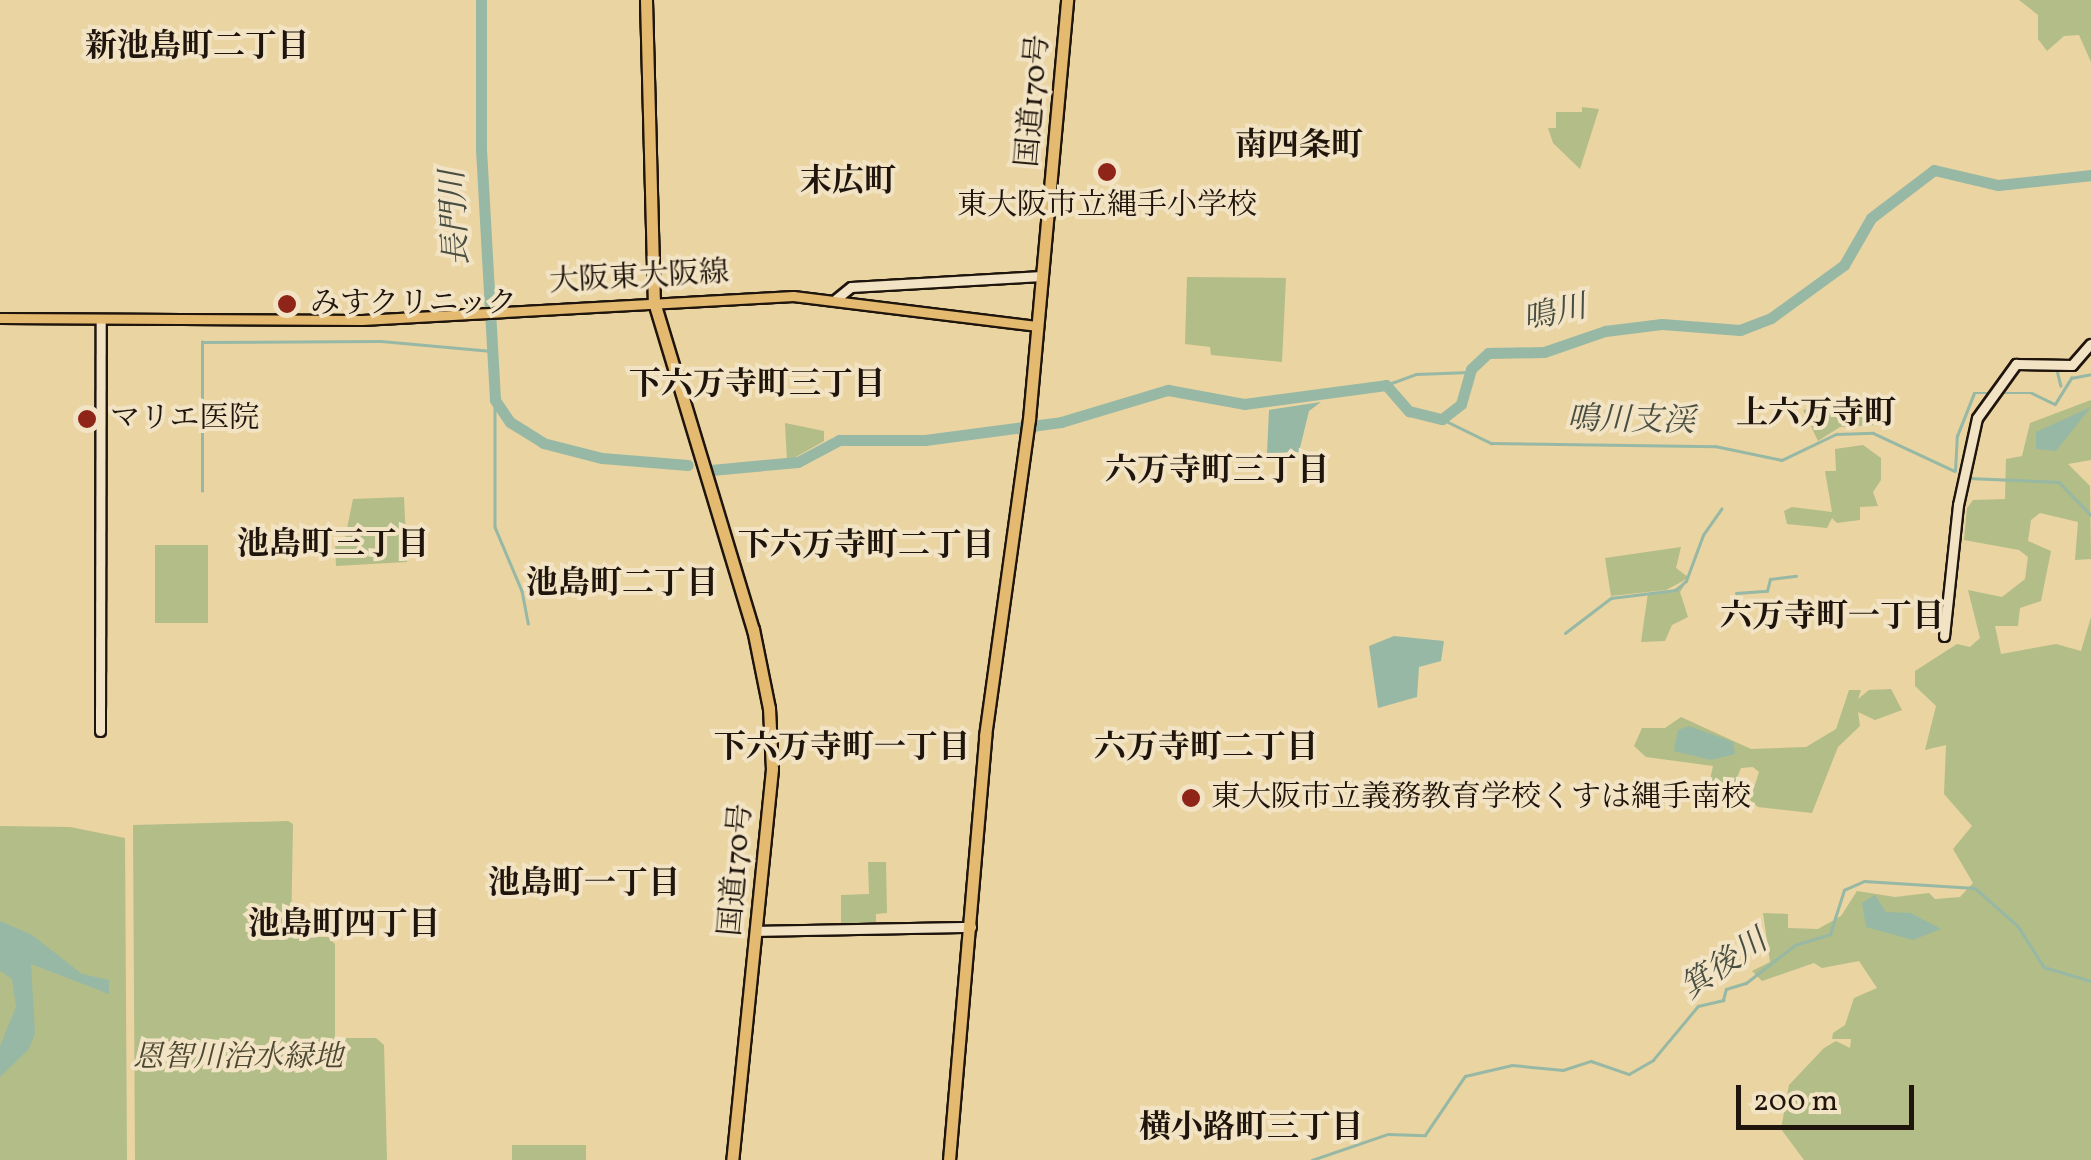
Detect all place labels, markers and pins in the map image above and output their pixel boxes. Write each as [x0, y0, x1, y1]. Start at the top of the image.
marker: 東大阪市立縄手小学校 [1096, 161, 1118, 183]
place label: 東大阪市立縄手小学校 [957, 188, 1257, 224]
place label: みすクリニック [310, 286, 520, 322]
marker: みすクリニック [274, 291, 300, 317]
place label: マリエ医院 [110, 401, 260, 437]
marker: マリエ医院 [74, 406, 100, 432]
place label: 東大阪市立義務教育学校くすは縄手南校 [1211, 780, 1751, 816]
marker: 東大阪市立義務教育学校くすは縄手南校 [1180, 787, 1202, 809]

